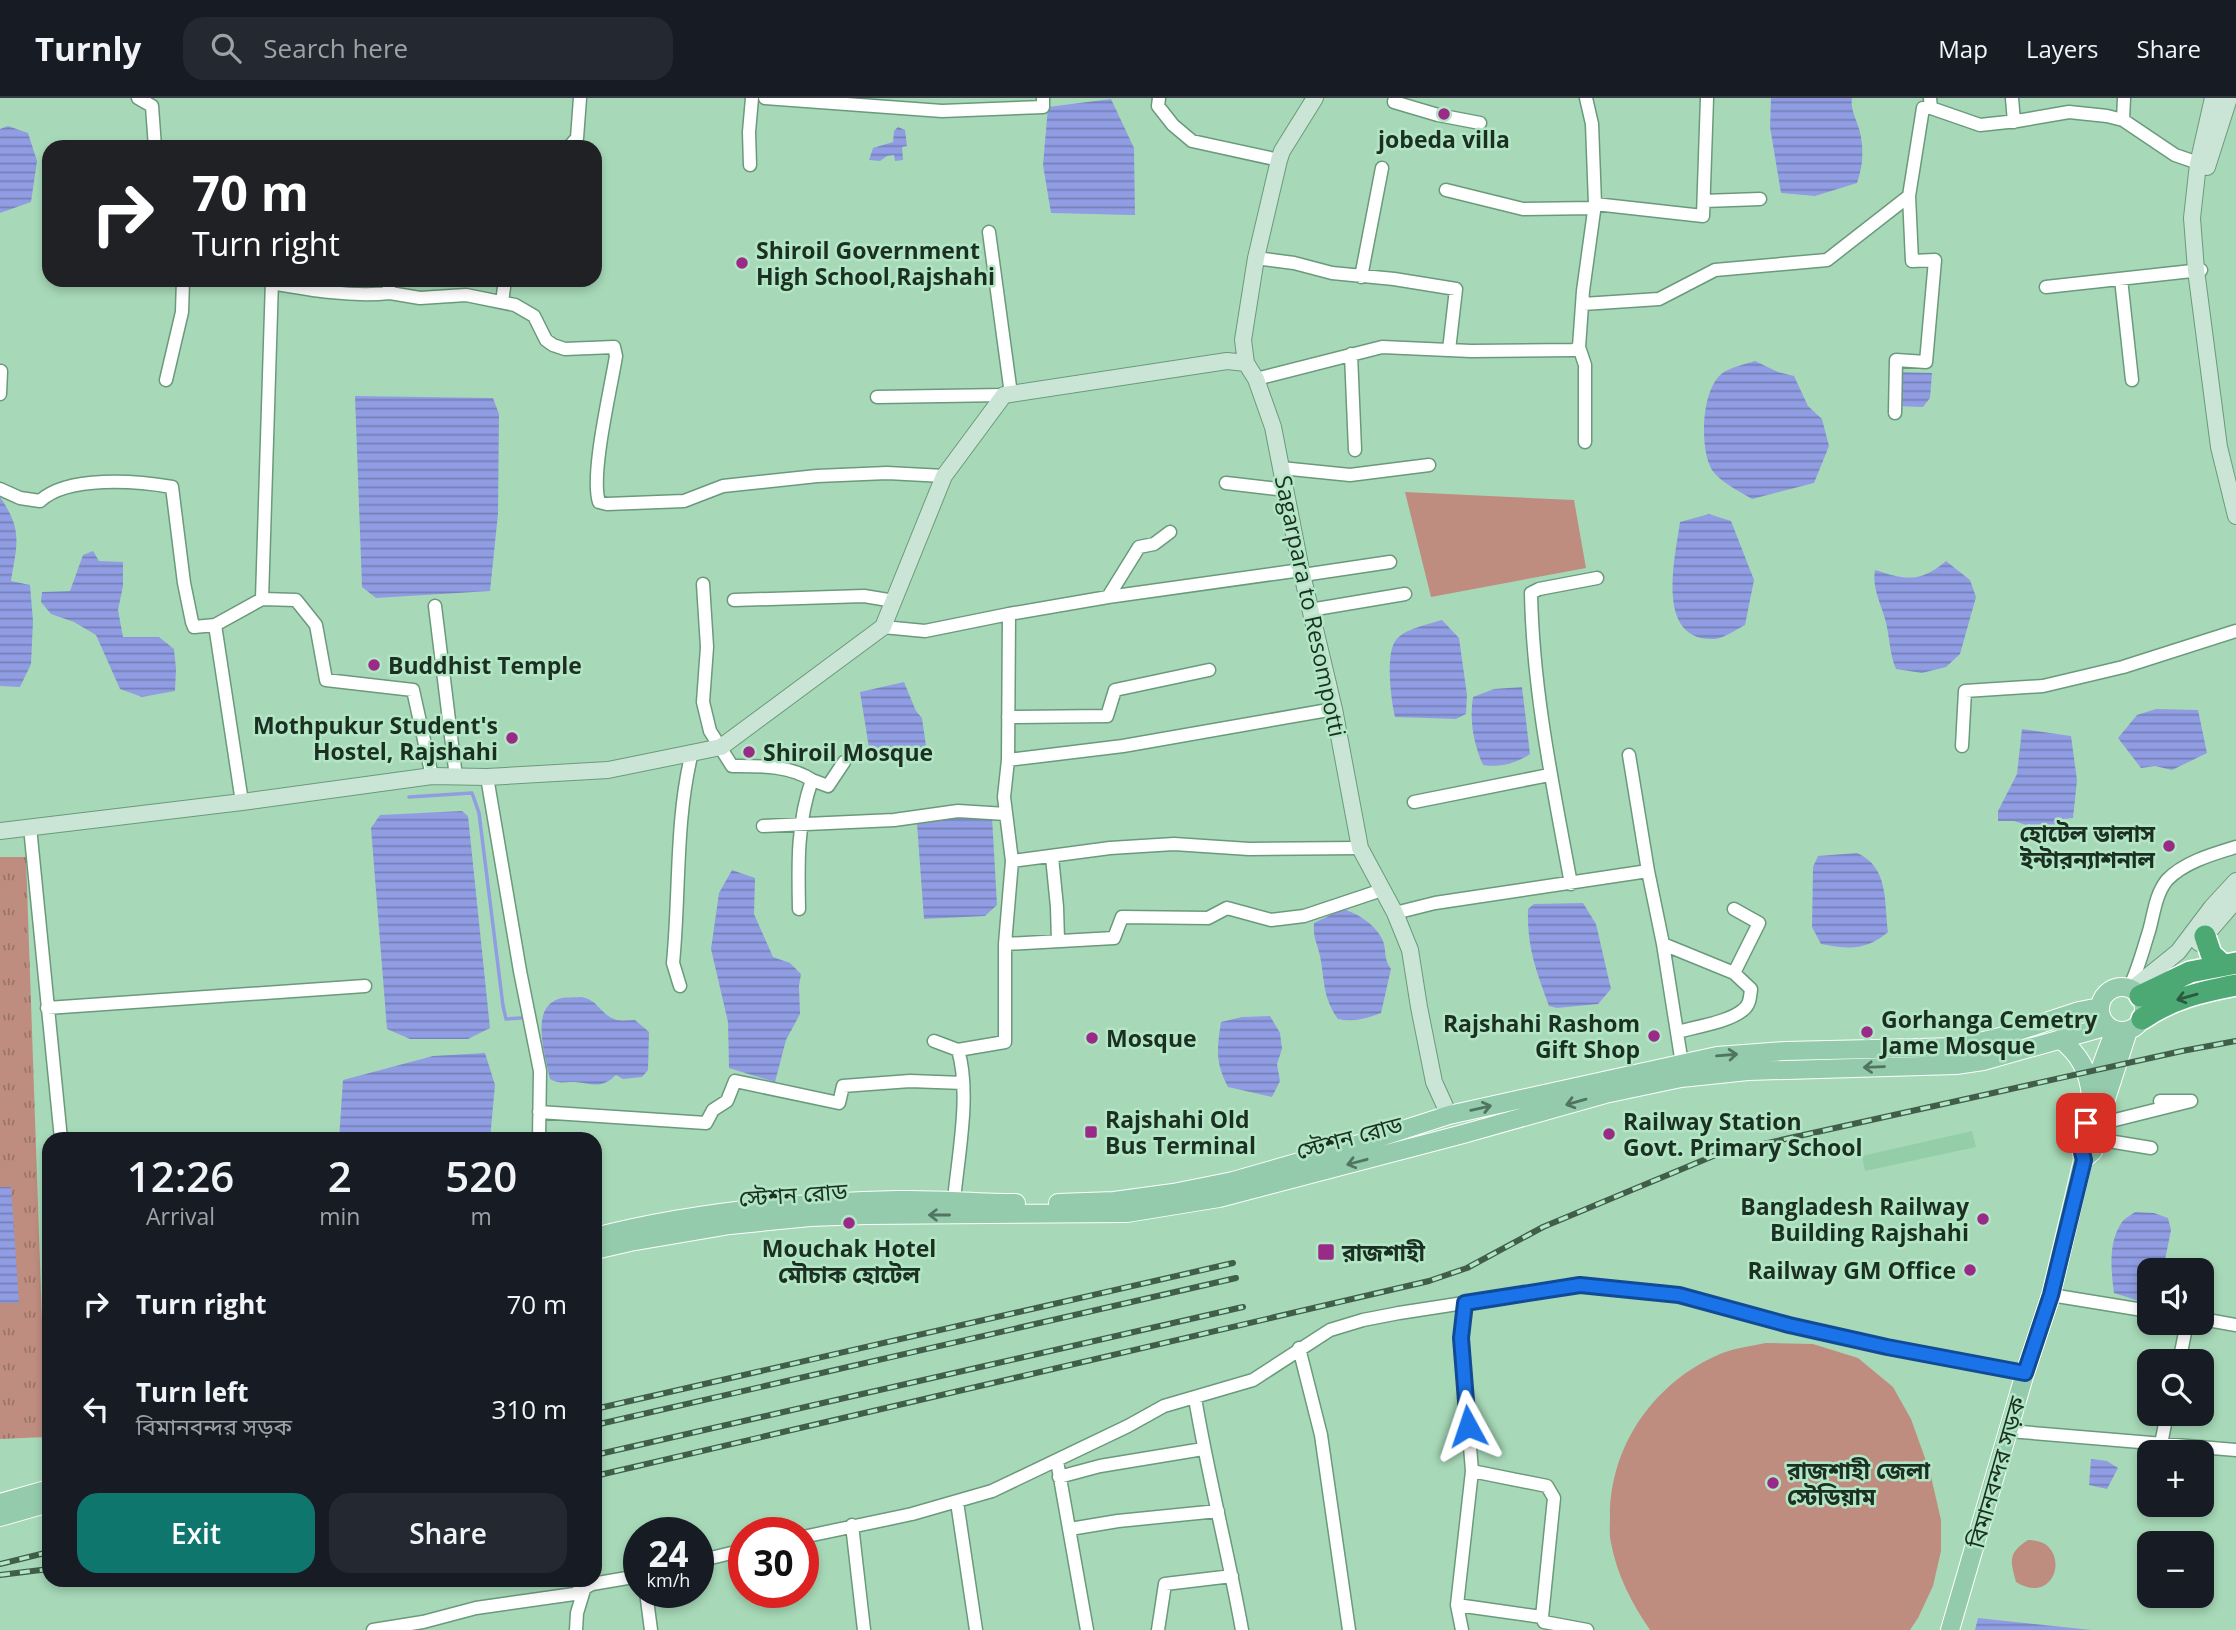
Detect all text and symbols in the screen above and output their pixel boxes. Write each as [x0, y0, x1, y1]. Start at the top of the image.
search box [183, 17, 673, 80]
text: Turnly [35, 26, 141, 71]
icon: search [207, 29, 245, 67]
text: Search here [263, 30, 408, 66]
text: Map [1938, 32, 1988, 65]
text: Layers [2026, 32, 2099, 65]
text: Share [2137, 32, 2201, 65]
marker: jobeda villa [1436, 106, 1452, 122]
place label: jobeda villa [1376, 123, 1510, 155]
text: 70 m [192, 159, 309, 225]
icon: right [77, 168, 168, 259]
text: Turn right [192, 222, 340, 265]
place label: Shiroil Government High School,Rajshahi [756, 234, 995, 292]
marker: Shiroil Government High School,Rajshahi [734, 255, 750, 271]
street label: Sagarpara to Resompotti [1268, 472, 1354, 740]
place label: Buddhist Temple [388, 649, 582, 681]
marker: Buddhist Temple [366, 657, 382, 673]
place label: Mothpukur Student's Hostel, Rajshahi [253, 709, 498, 767]
marker: Mothpukur Student's Hostel, Rajshahi [504, 730, 520, 746]
place label: Shiroil Mosque [763, 736, 933, 768]
marker: Shiroil Mosque [741, 744, 757, 760]
place label: হোটেল ডালাস ইন্টারন্যাশনাল [2019, 817, 2156, 875]
marker: হোটেল ডালাস ইন্টারন্যাশনাল [2161, 838, 2177, 854]
one-way arrow [2176, 991, 2198, 1004]
place label: Gorhanga Cemetry Jame Mosque [1879, 1003, 2098, 1061]
place label: Rajshahi Rashom Gift Shop [1443, 1007, 1640, 1065]
place label: Mosque [1106, 1022, 1197, 1054]
marker: Gorhanga Cemetry Jame Mosque [1859, 1024, 1875, 1040]
marker: Rajshahi Rashom Gift Shop [1646, 1028, 1662, 1044]
marker: Mosque [1084, 1030, 1100, 1046]
one-way arrow [1715, 1048, 1738, 1061]
one-way arrow [1863, 1061, 1886, 1074]
pin [2056, 1093, 2116, 1153]
one-way arrow [1565, 1096, 1588, 1109]
one-way arrow [1469, 1101, 1492, 1114]
place label: Rajshahi Old Bus Terminal [1105, 1103, 1256, 1161]
icon: arrive [2067, 1104, 2105, 1142]
place label: Railway Station Govt. Primary School [1623, 1105, 1863, 1163]
street label: স্টেশন রোড [1292, 1107, 1406, 1167]
marker: Rajshahi Old Bus Terminal [1083, 1124, 1099, 1140]
marker: Railway Station Govt. Primary School [1601, 1126, 1617, 1142]
text: 12:26 [127, 1147, 234, 1204]
text: 2 [328, 1147, 352, 1204]
text: 520 [445, 1147, 517, 1204]
one-way arrow [1346, 1156, 1368, 1169]
street label: স্টেশন রোড [737, 1174, 849, 1214]
place label: Bangladesh Railway Building Rajshahi [1740, 1190, 1970, 1248]
text: Arrival [146, 1200, 215, 1232]
text: min [319, 1200, 360, 1232]
text: m [471, 1200, 492, 1232]
one-way arrow [928, 1208, 951, 1222]
marker: Bangladesh Railway Building Rajshahi [1975, 1211, 1991, 1227]
marker: Mouchak Hotel মৌচাক হোটেল [841, 1215, 857, 1231]
place label: Mouchak Hotel মৌচাক হোটেল [762, 1232, 936, 1290]
place label: রাজশাহী [1341, 1236, 1426, 1268]
marker: রাজশাহী [1316, 1242, 1336, 1262]
place label: Railway GM Office [1747, 1254, 1956, 1286]
map controls [2137, 1258, 2214, 1608]
button: sound [2137, 1258, 2214, 1335]
marker: Railway GM Office [1962, 1262, 1978, 1278]
icon: right [77, 1285, 115, 1323]
text: Turn right [136, 1286, 267, 1322]
text: 70 m [506, 1286, 567, 1322]
button: search [2137, 1349, 2214, 1426]
text: Turn left [136, 1374, 248, 1410]
position arrow [1431, 1389, 1505, 1463]
icon: left [77, 1390, 115, 1428]
text: 310 m [492, 1391, 567, 1427]
street label: বিমানবন্দর সড়ক [1959, 1392, 2033, 1552]
text: বিমানবন্দর সড়ক [136, 1410, 292, 1442]
button: + [2137, 1440, 2214, 1517]
place label: রাজশাহী জেলা স্টেডিয়াম [1786, 1454, 1930, 1512]
marker: রাজশাহী জেলা স্টেডিয়াম [1765, 1475, 1781, 1491]
button: Exit [77, 1493, 315, 1573]
button: Share [329, 1493, 567, 1573]
speed limit sign: 30 [728, 1517, 819, 1608]
text: 24 [648, 1530, 689, 1577]
button: − [2137, 1531, 2214, 1608]
text: km/h [647, 1568, 690, 1592]

